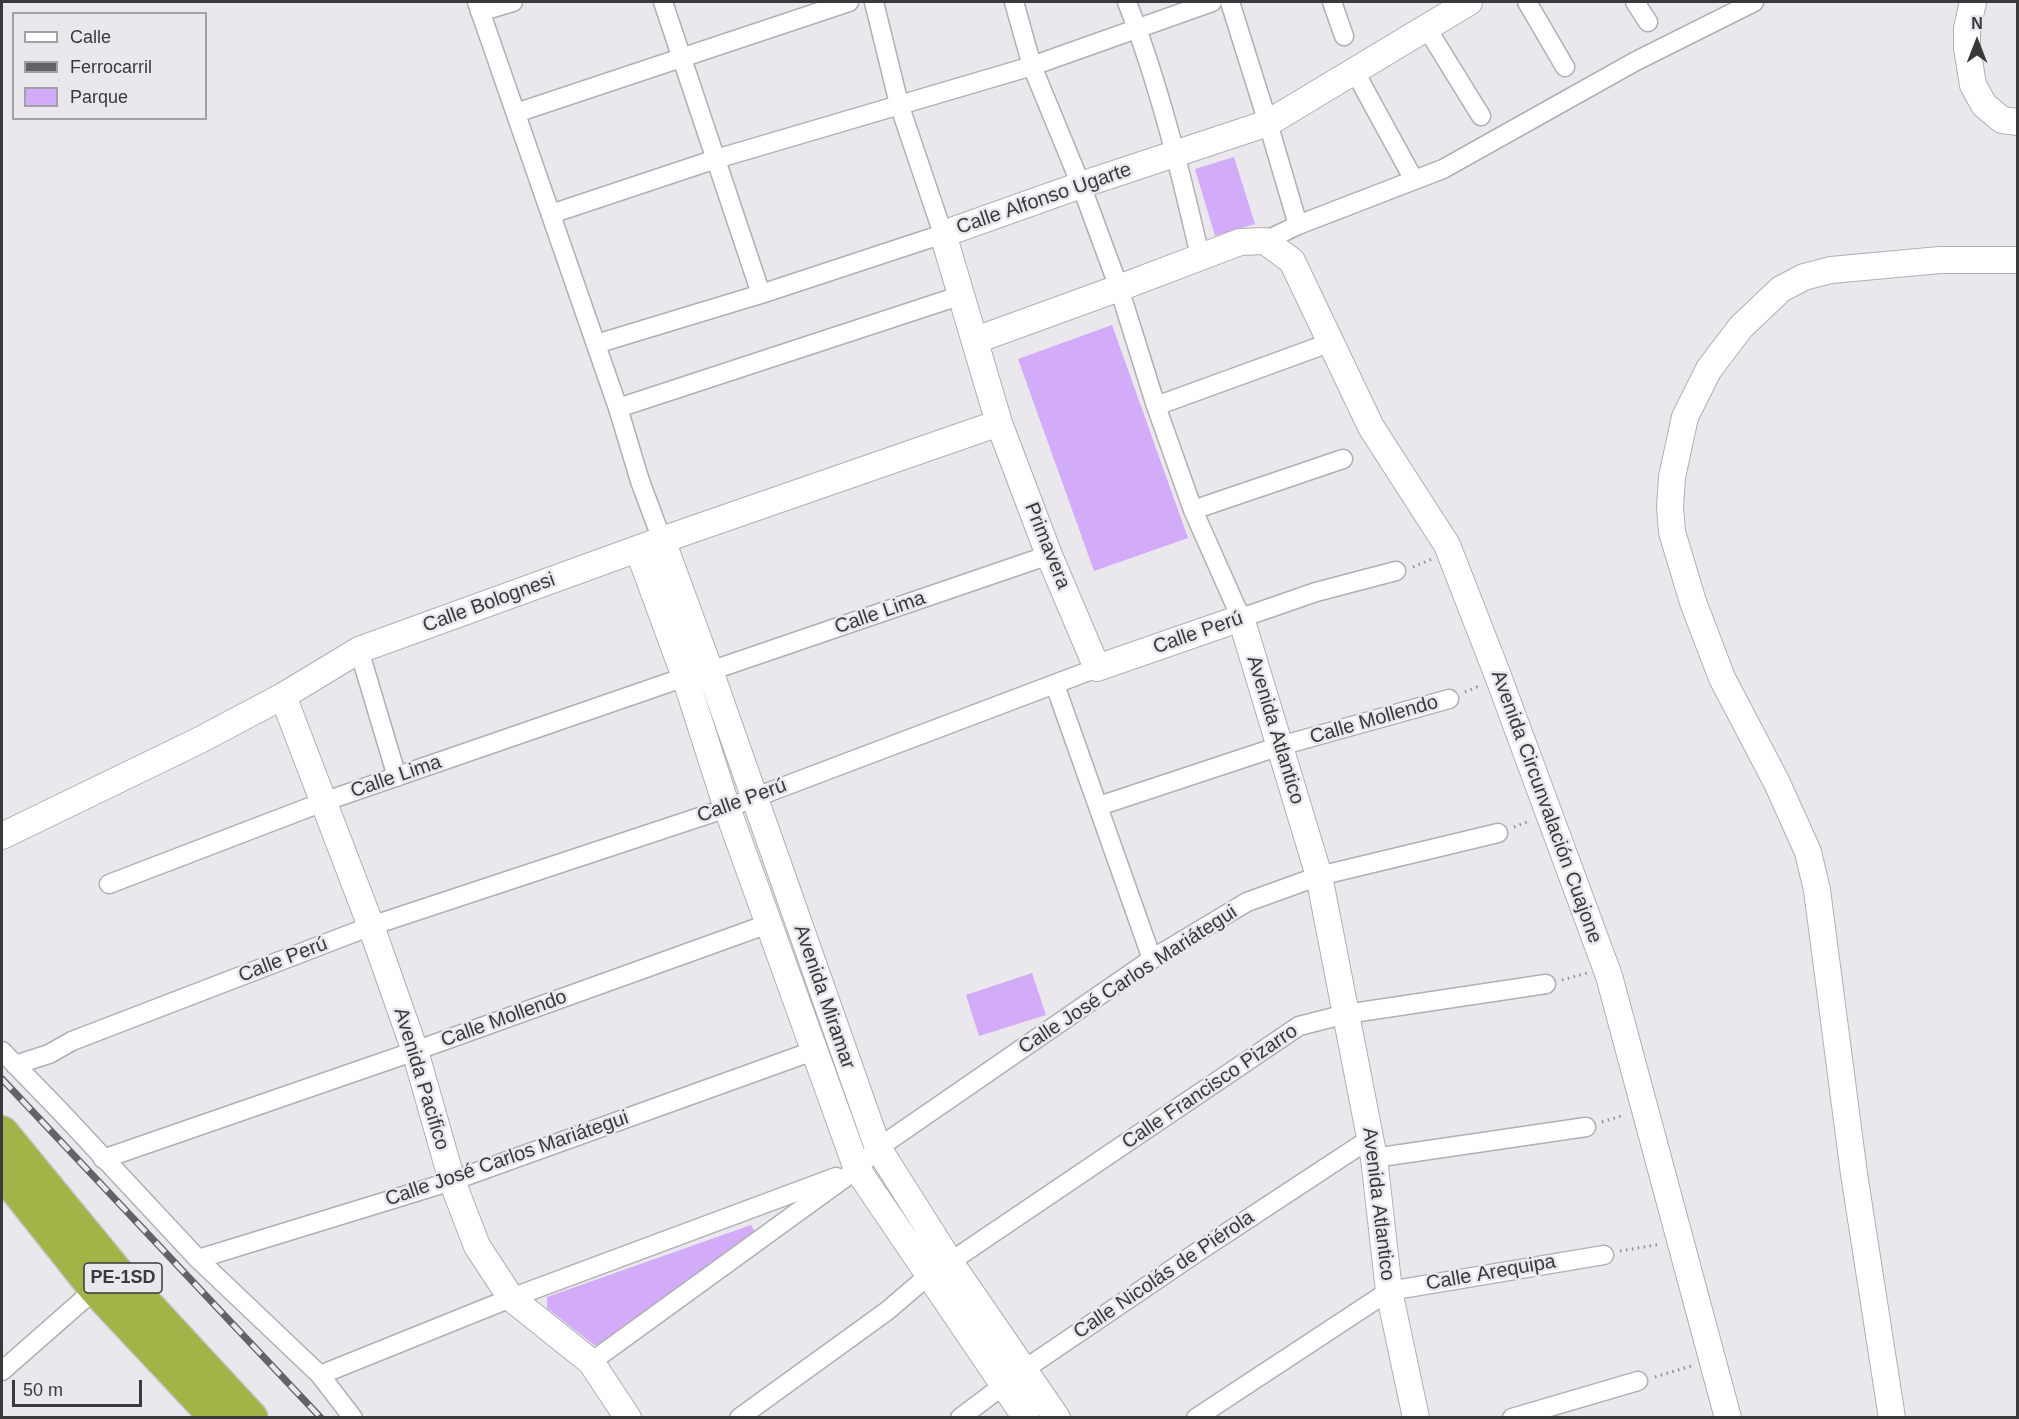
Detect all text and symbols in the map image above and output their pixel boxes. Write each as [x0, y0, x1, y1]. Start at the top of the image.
legend [12, 12, 207, 120]
north arrow [1947, 12, 2007, 72]
text: N [1971, 15, 1983, 32]
text: Calle [70, 27, 111, 47]
text: Ferrocarril [70, 57, 152, 77]
text: Parque [70, 87, 128, 107]
street label: Calle Alfonso Ugarte [953, 158, 1135, 240]
street label: Primavera [1019, 499, 1075, 593]
street label: Calle Bolognesi [420, 568, 558, 638]
street label: Calle Lima [831, 586, 929, 640]
street label: Calle Perú [1150, 606, 1246, 660]
street label: Avenida Atlantico [1241, 653, 1309, 807]
street label: Avenida Circunvalación Cuajone [1485, 667, 1607, 947]
street label: Calle Mollendo [1307, 690, 1441, 750]
street label: Calle Lima [347, 750, 445, 804]
street label: Calle Perú [694, 774, 790, 828]
street label: Calle José Carlos Mariátegui [1014, 900, 1242, 1060]
street label: Avenida Miramar [788, 922, 860, 1072]
street label: Calle Perú [235, 932, 331, 988]
street label: Calle Mollendo [438, 985, 570, 1053]
street label: Avenida Pacifico [388, 1005, 454, 1153]
street label: Calle Francisco Pizarro [1118, 1019, 1302, 1155]
street label: Calle José Carlos Mariátegui [382, 1106, 632, 1212]
street label: Avenida Atlantico [1357, 1126, 1399, 1282]
street label: Calle Nicolás de Piérola [1069, 1206, 1259, 1344]
street label: Calle Arequipa [1424, 1250, 1558, 1296]
road number: PE-1SD [84, 1263, 162, 1293]
scale bar [15, 1368, 146, 1406]
text: 50 m [23, 1380, 63, 1400]

